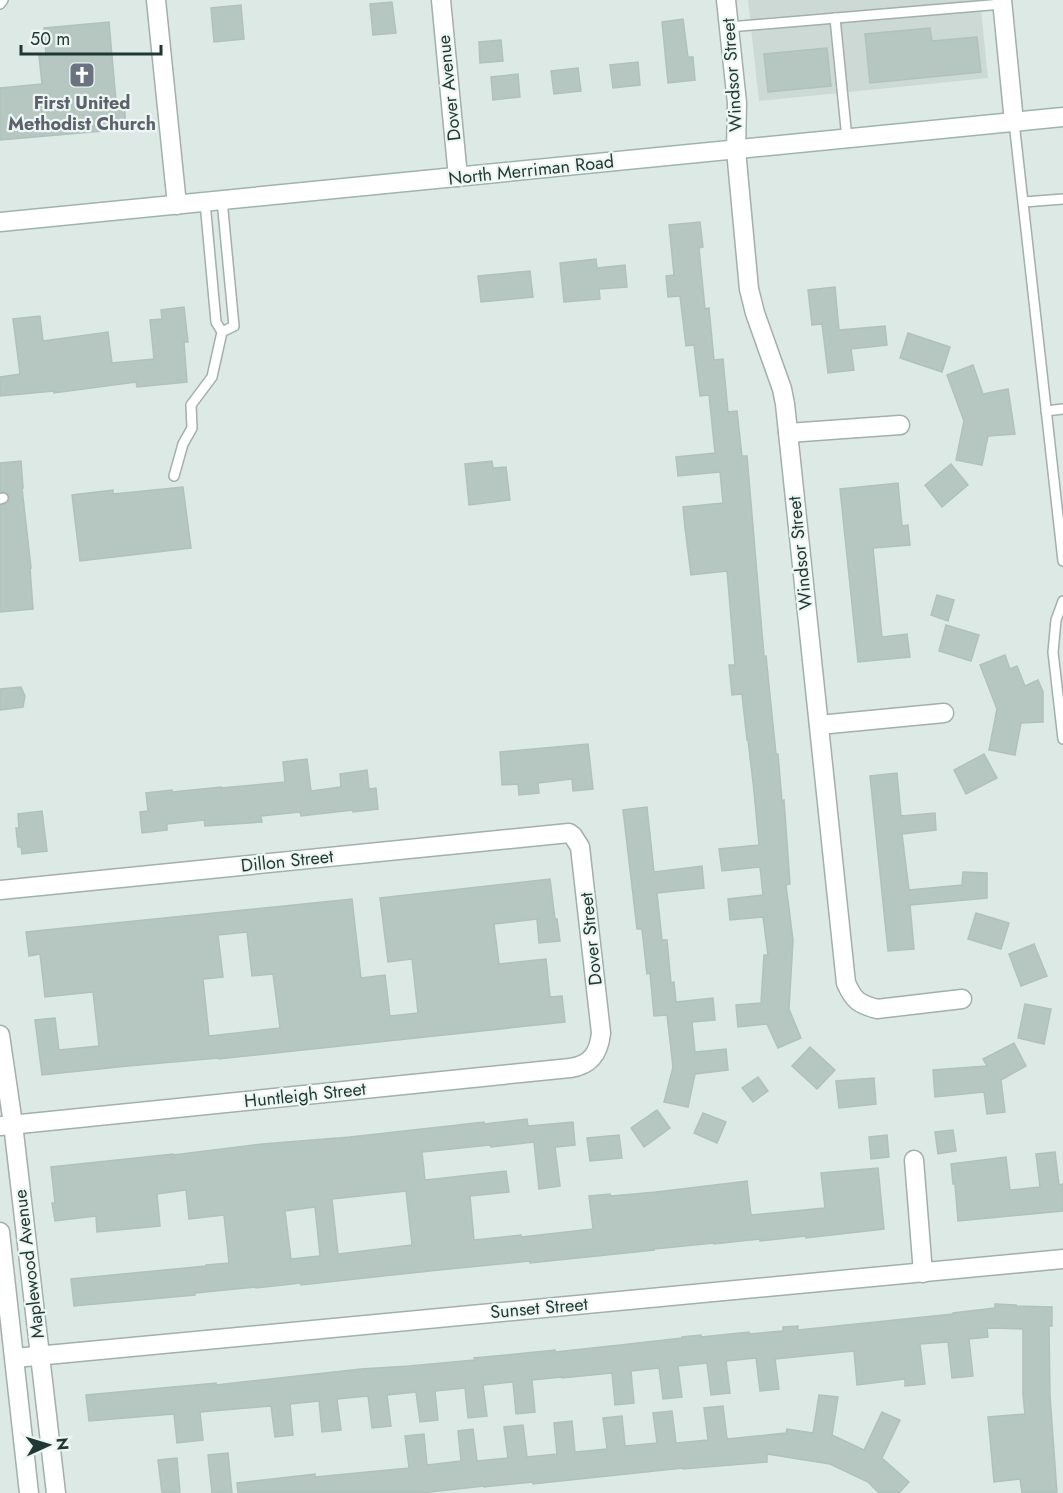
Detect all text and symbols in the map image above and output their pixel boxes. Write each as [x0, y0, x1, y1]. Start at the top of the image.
street label: Windsor Street [715, 17, 749, 133]
scale bar [21, 18, 160, 56]
text: 50 m [30, 26, 70, 52]
street label: Dover Avenue [431, 34, 467, 142]
church icon: First United Methodist Church [67, 60, 97, 90]
place label: First United Methodist Church [8, 90, 156, 137]
street label: North Merriman Road [447, 148, 615, 192]
street label: Windsor Street [781, 494, 819, 611]
street label: Dillon Street [239, 843, 335, 879]
street label: Dover Street [573, 891, 609, 987]
street label: Huntleigh Street [243, 1076, 368, 1114]
street label: Maplewood Avenue [7, 1188, 51, 1340]
street label: Sunset Street [489, 1291, 590, 1325]
north arrow [18, 1415, 78, 1475]
text: N [51, 1437, 74, 1451]

